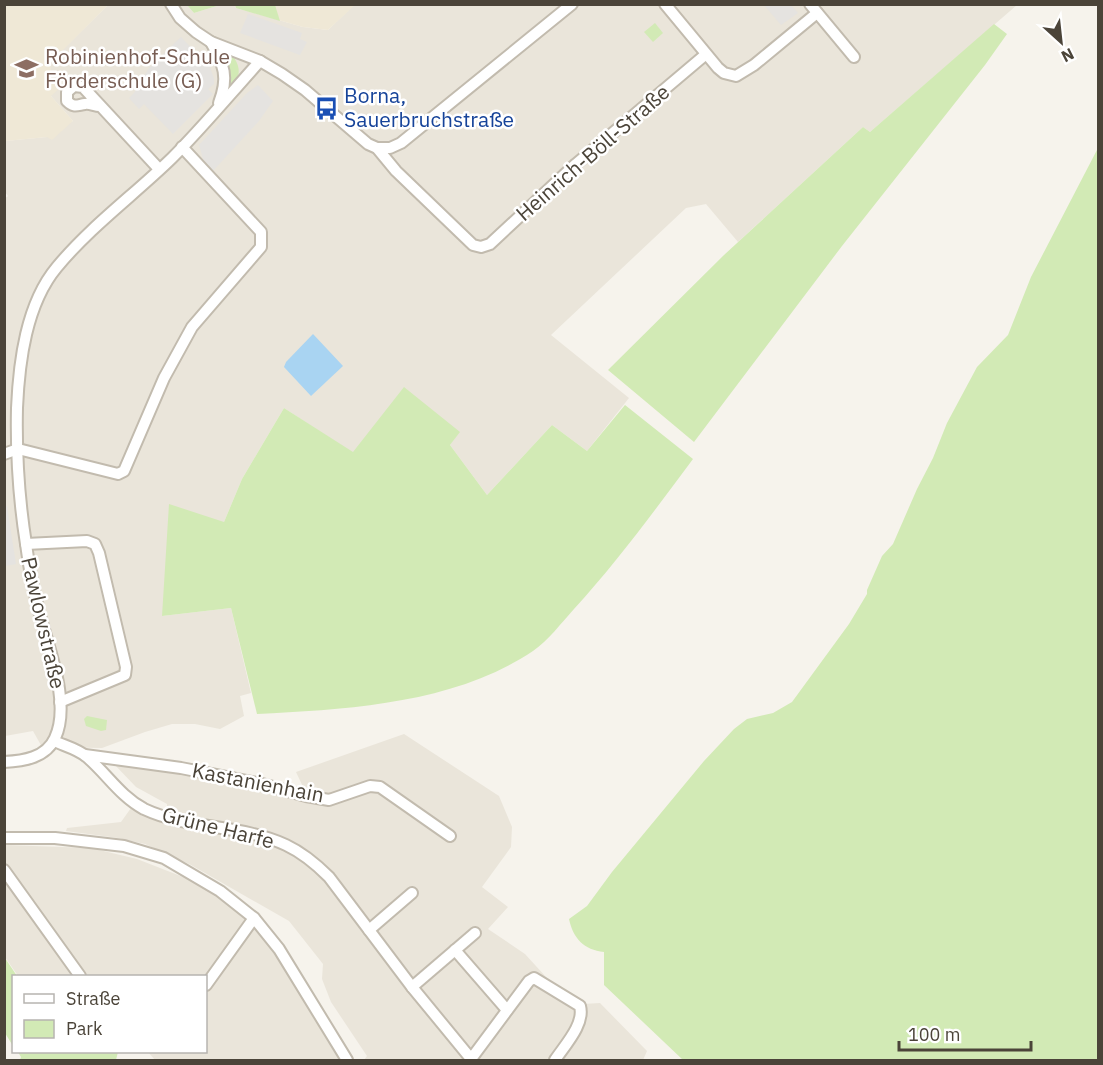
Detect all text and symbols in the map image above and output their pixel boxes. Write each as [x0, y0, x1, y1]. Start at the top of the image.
north arrow [1031, 12, 1091, 72]
place label: Robinienhof-Schule Förderschule (G) [45, 42, 230, 94]
text: N [1058, 44, 1078, 67]
school or university icon: Robinienhof-Schule Förderschule (G) [14, 56, 40, 82]
street label: Heinrich-Böll-Straße [509, 78, 675, 227]
place label: Borna, Sauerbruchstraße [344, 81, 514, 133]
bus stop icon: Borna, Sauerbruchstraße [313, 95, 339, 121]
street label: Pawlowstraße [15, 554, 73, 691]
street label: Kastanienhain [190, 756, 327, 809]
street label: Grüne Harfe [159, 800, 277, 854]
legend [12, 975, 207, 1053]
text: Straße [66, 987, 120, 1010]
scale bar [899, 1014, 1031, 1052]
text: Park [66, 1017, 103, 1040]
text: 100 m [908, 1023, 960, 1046]

